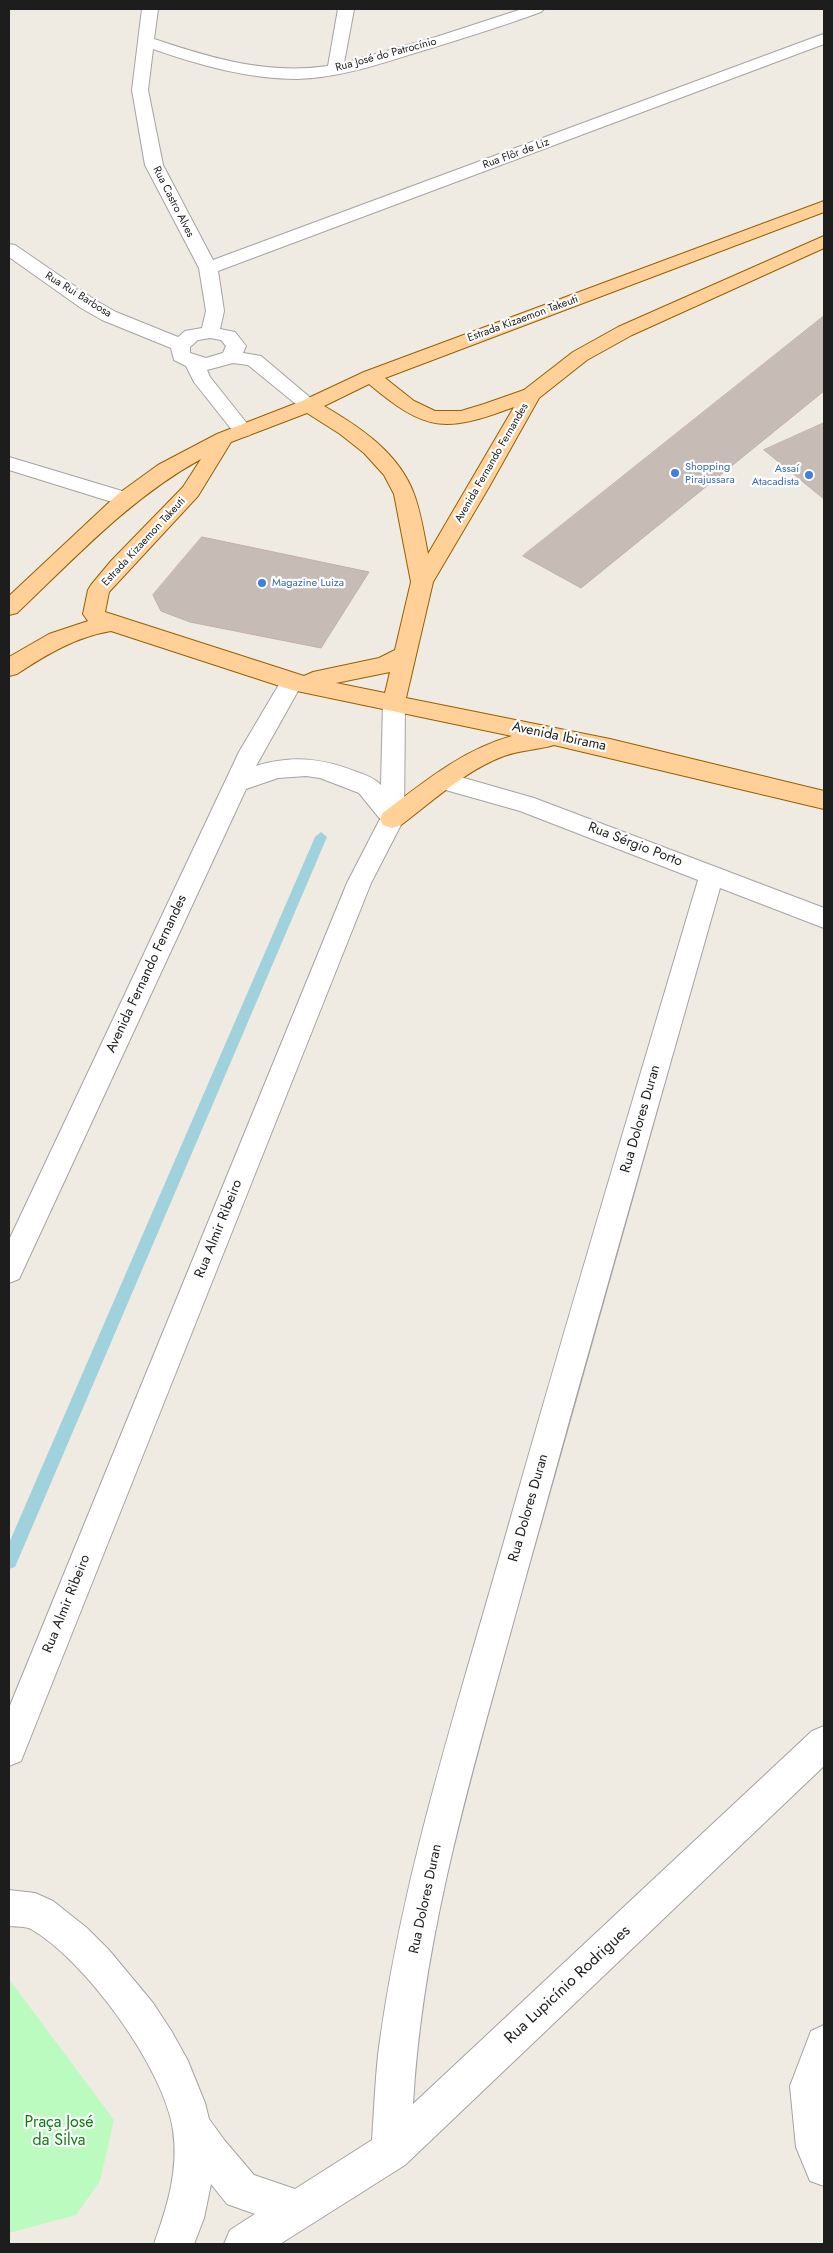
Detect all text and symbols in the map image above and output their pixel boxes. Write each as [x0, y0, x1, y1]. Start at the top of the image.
street label: Rua José do Patrocínio [334, 35, 438, 75]
street label: Rua Flôr de Liz [481, 136, 551, 172]
street label: Rua Castro Alves [149, 164, 197, 240]
street label: Rua Rui Barbosa [42, 269, 114, 321]
street label: Estrada Kizaemon Takeuti [466, 293, 580, 345]
street label: Avenida Fernando Fernandes [452, 401, 532, 525]
place label: Shopping Pirajussara [685, 460, 735, 486]
place label: Assaí Atacadista [752, 462, 799, 488]
marker: Shopping Pirajussara [669, 467, 681, 479]
marker: Assaí Atacadista [803, 469, 815, 481]
street label: Estrada Kizaemon Takeuti [99, 495, 189, 589]
place label: Magazine Luiza [272, 576, 344, 590]
marker: Magazine Luiza [256, 577, 268, 589]
street label: Avenida Ibirama [510, 719, 608, 755]
street label: Rua Sérgio Porto [585, 819, 685, 871]
street label: Avenida Fernando Fernandes [103, 892, 191, 1056]
street label: Rua Dolores Duran [618, 1063, 664, 1175]
street label: Rua Almir Ribeiro [192, 1177, 246, 1281]
street label: Rua Dolores Duran [506, 1452, 552, 1564]
street label: Rua Almir Ribeiro [40, 1552, 94, 1656]
street label: Rua Dolores Duran [406, 1843, 446, 1955]
street label: Rua Lupicínio Rodrigues [501, 1922, 635, 2048]
park label: Praça José da Silva [24, 2113, 94, 2151]

